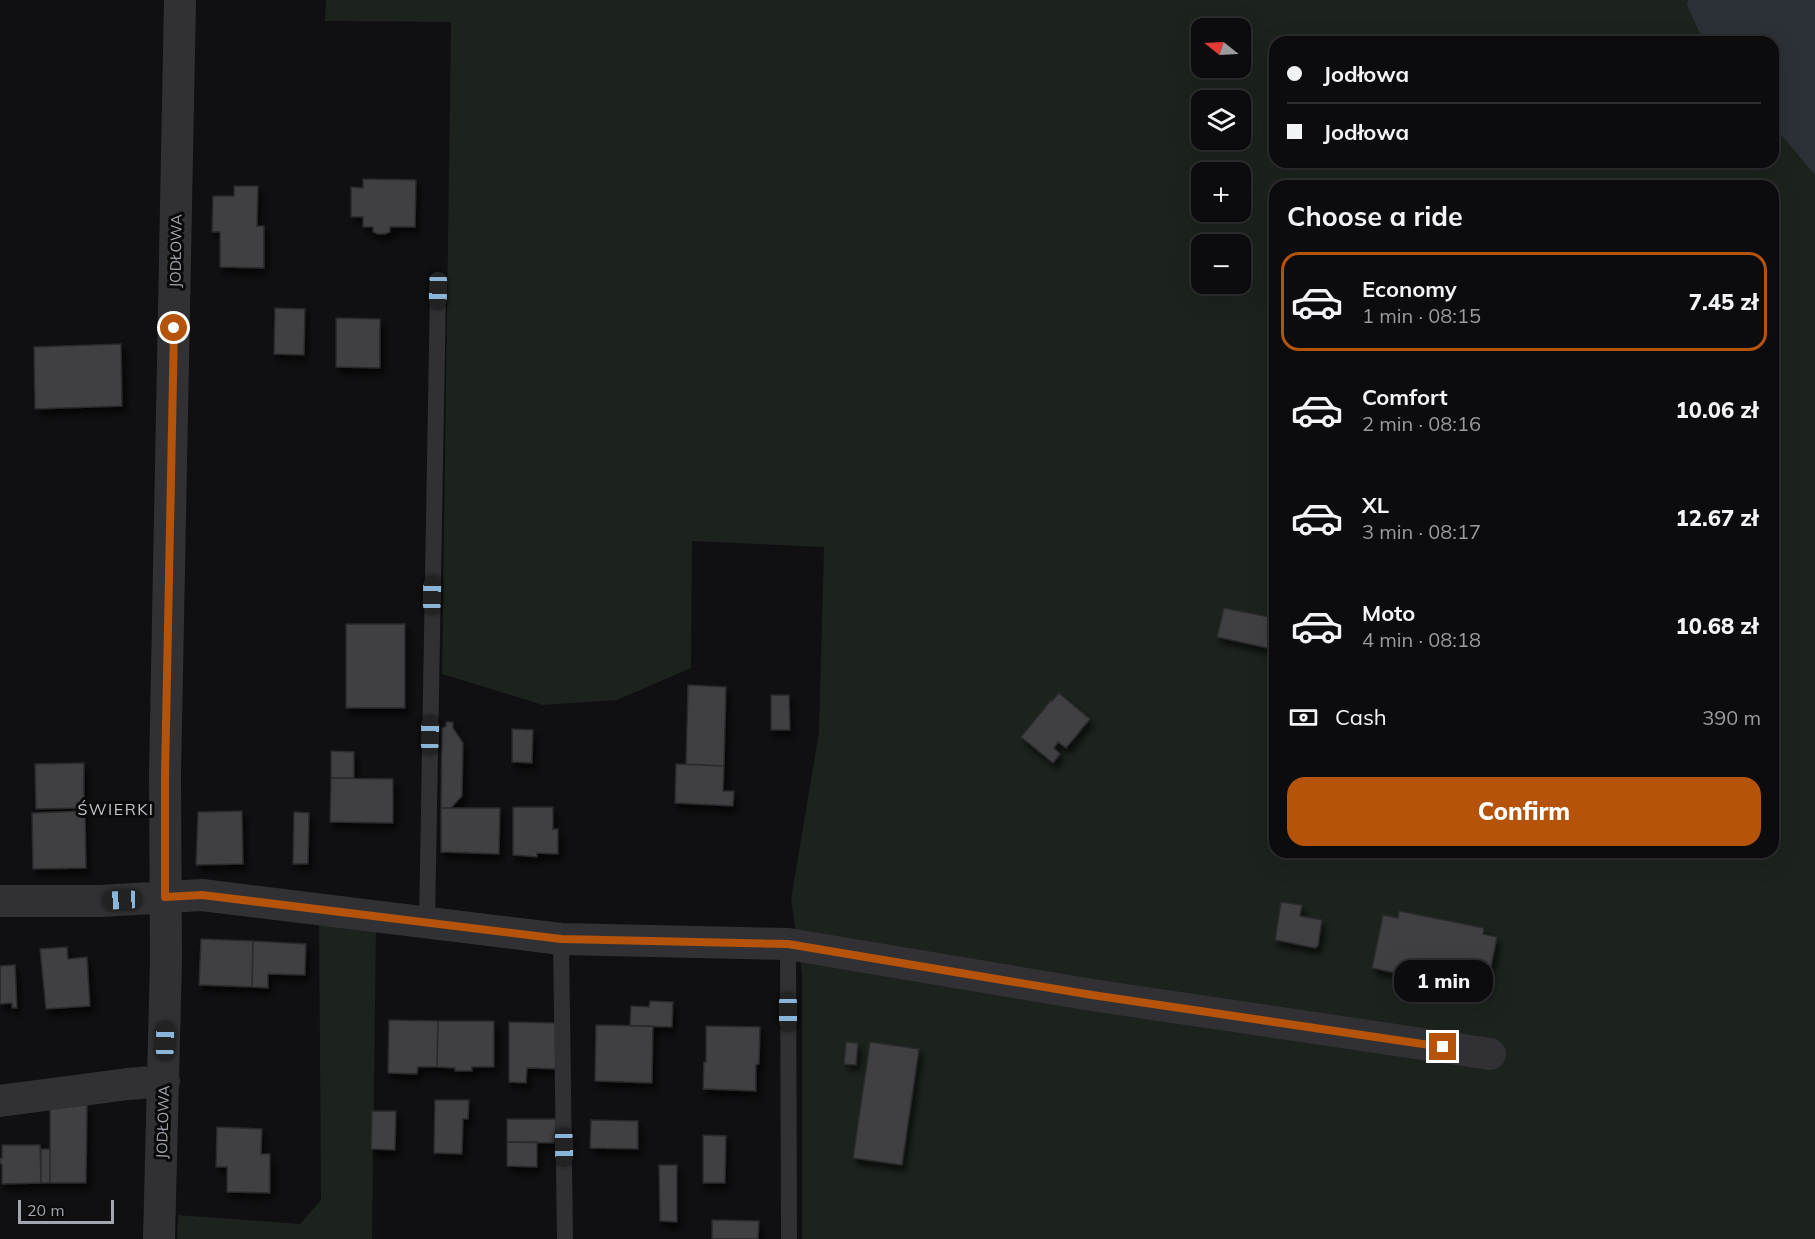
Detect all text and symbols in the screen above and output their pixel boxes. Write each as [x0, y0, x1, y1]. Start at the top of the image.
north arrow [1191, 18, 1251, 78]
map controls [1191, 18, 1251, 294]
text: Jodłowa [1323, 60, 1409, 88]
button: layers [1191, 90, 1251, 150]
text: Jodłowa [1323, 118, 1409, 146]
button: + [1191, 162, 1251, 222]
text: Choose a ride [1287, 199, 1463, 233]
street label: JODŁOWA [165, 214, 186, 288]
button: − [1191, 234, 1251, 294]
car [429, 272, 447, 308]
icon: car [1290, 275, 1344, 329]
text: Economy [1362, 275, 1457, 303]
text: 7.45 zł [1689, 288, 1758, 316]
text: 1 min · 08:15 [1362, 303, 1481, 328]
route start [160, 314, 187, 341]
icon: car [1290, 383, 1344, 437]
text: Comfort [1362, 383, 1448, 411]
text: 10.06 zł [1676, 396, 1758, 424]
text: 2 min · 08:16 [1362, 411, 1481, 436]
icon: car [1290, 491, 1344, 545]
text: XL [1362, 491, 1389, 519]
text: 12.67 zł [1676, 504, 1758, 532]
text: 3 min · 08:17 [1362, 519, 1481, 544]
car [423, 577, 441, 613]
icon: car [1290, 599, 1344, 653]
text: Moto [1362, 599, 1415, 627]
text: 10.68 zł [1676, 612, 1758, 640]
text: 4 min · 08:18 [1362, 627, 1481, 652]
icon: cash [1287, 701, 1320, 734]
text: Cash [1335, 703, 1387, 731]
text: 390 m [1702, 705, 1761, 730]
car [421, 717, 439, 753]
button: Confirm [1287, 777, 1761, 846]
district label: ŚWIERKI [78, 799, 155, 819]
car [104, 890, 140, 910]
callout: 1 min [1394, 960, 1492, 1002]
text: 1 min [1417, 968, 1470, 993]
car [779, 994, 797, 1030]
car [156, 1023, 174, 1059]
route end [1429, 1033, 1456, 1060]
street label: JODŁOWA [152, 1085, 173, 1159]
car [555, 1129, 573, 1165]
scale bar [18, 1197, 114, 1224]
text: 20 m [27, 1200, 64, 1220]

